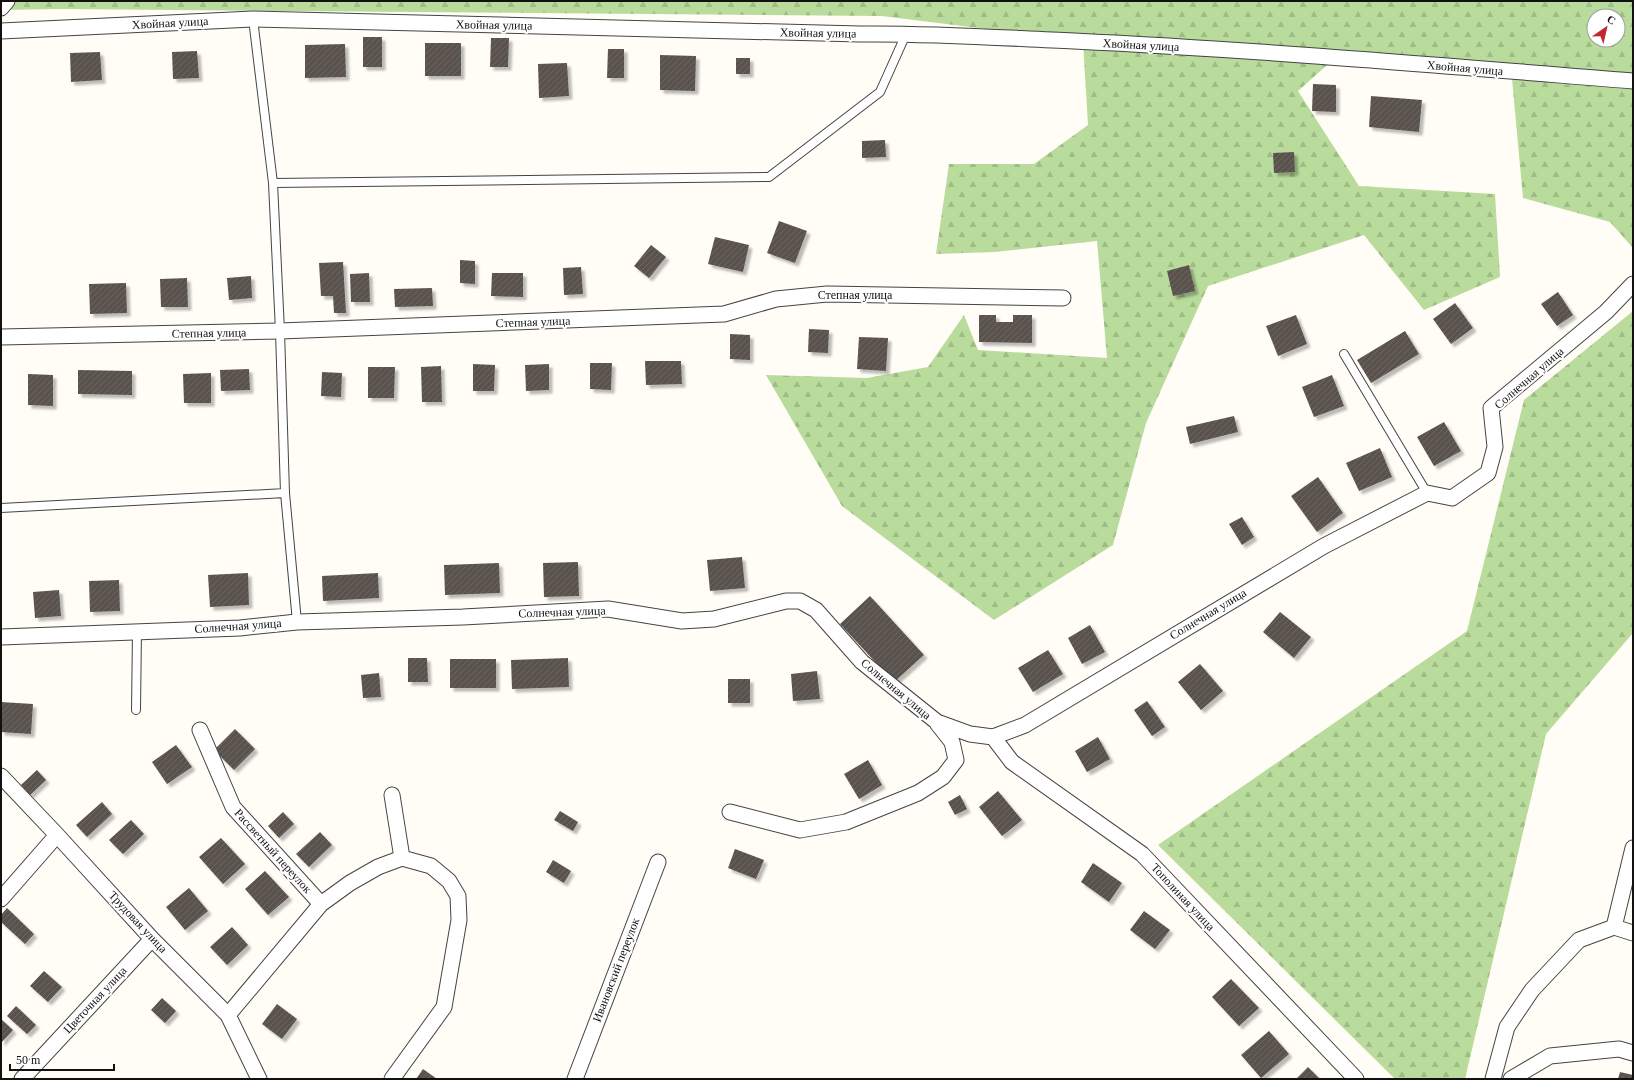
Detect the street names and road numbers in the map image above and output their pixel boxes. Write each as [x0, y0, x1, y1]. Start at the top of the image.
street label: Хвойная улица [131, 14, 209, 32]
street label: Хвойная улица [456, 17, 533, 33]
street label: Хвойная улица [780, 25, 857, 41]
street label: Хвойная улица [1102, 36, 1180, 54]
street label: Хвойная улица [1426, 58, 1504, 78]
street label: Степная улица [818, 288, 893, 302]
street label: Степная улица [495, 314, 571, 330]
street label: Степная улица [172, 325, 247, 341]
street label: Солнечная улица [1491, 344, 1567, 412]
street label: Солнечная улица [1167, 585, 1250, 642]
street label: Солнечная улица [518, 603, 606, 621]
street label: Солнечная улица [194, 616, 283, 636]
street label: Солнечная улица [858, 656, 934, 723]
street label: Рассветный переулок [231, 806, 315, 896]
street label: Тополиная улица [1148, 860, 1218, 934]
street label: Трудовая улица [106, 888, 171, 956]
street label: Ивановский переулок [590, 916, 642, 1024]
street label: Цветочная улица [60, 963, 130, 1036]

